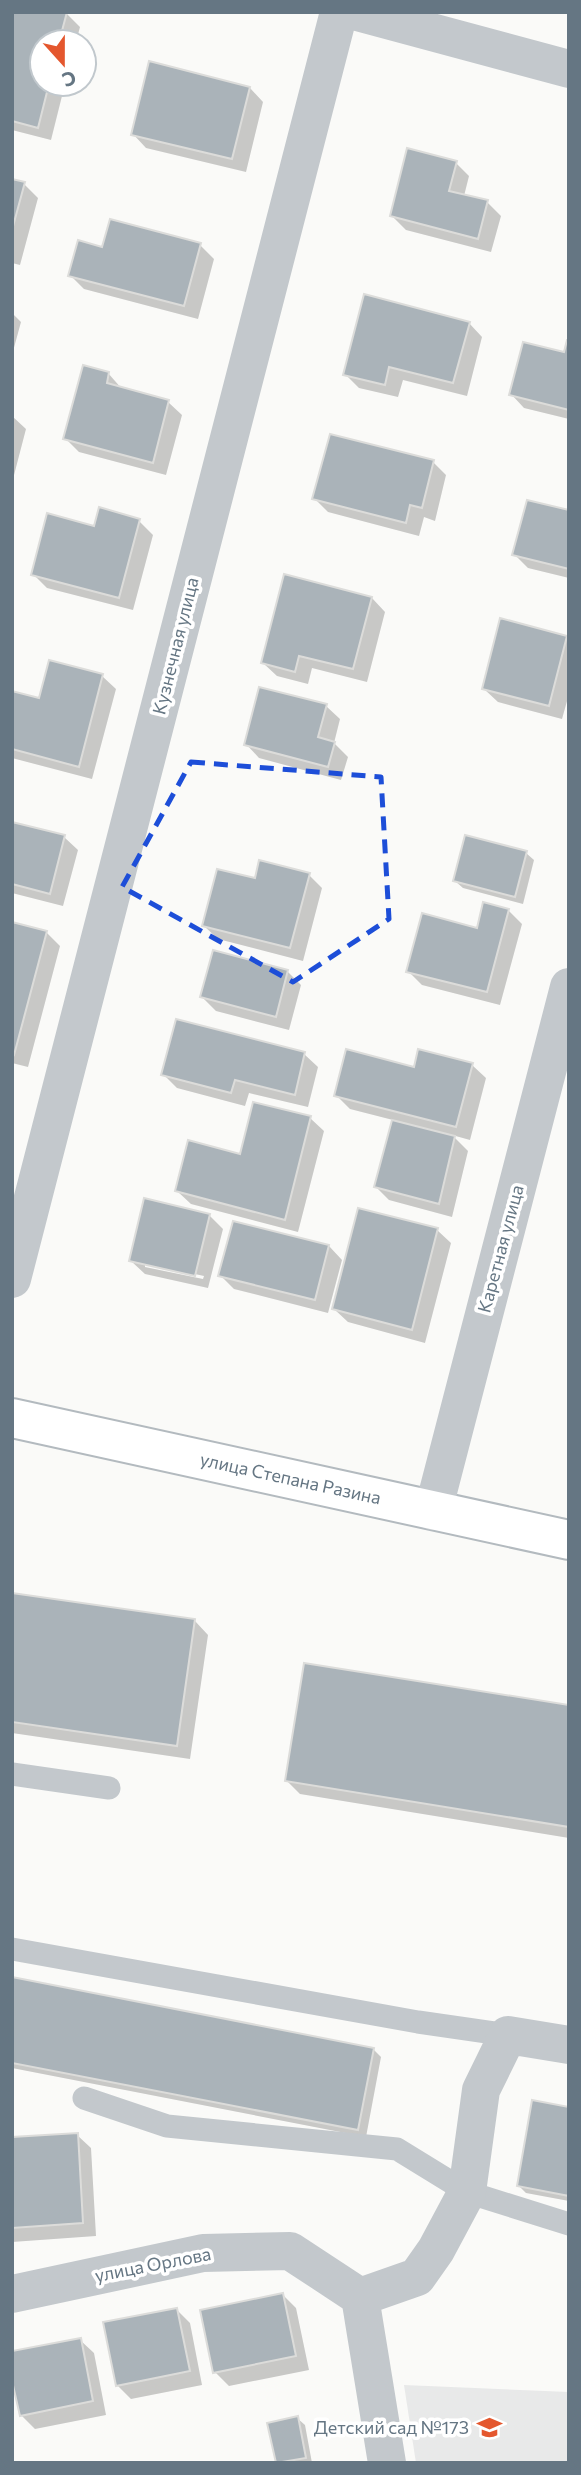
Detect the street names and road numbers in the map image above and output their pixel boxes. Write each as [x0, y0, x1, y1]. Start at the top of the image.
street label: Кузнечная улица [147, 575, 203, 717]
street label: Каретная улица [472, 1182, 528, 1315]
street label: улица Степана Разина [198, 1448, 383, 1508]
street label: улица Орлова [93, 2242, 213, 2286]

